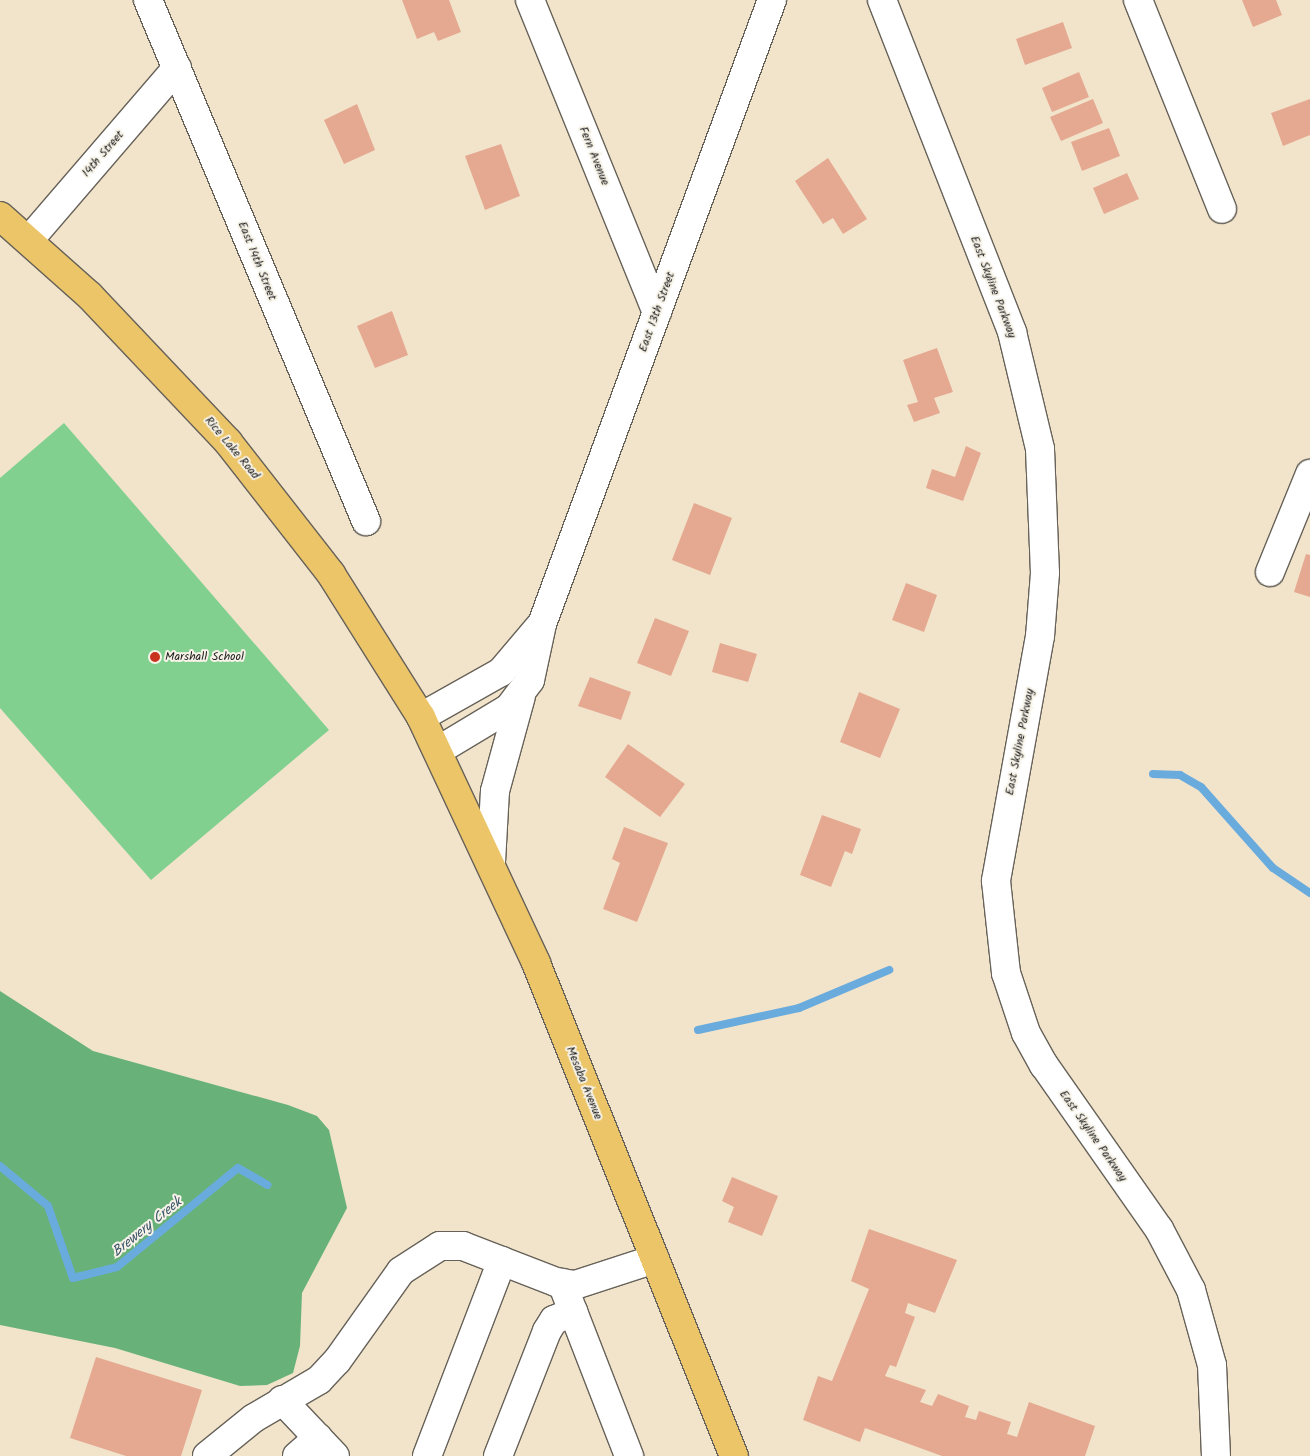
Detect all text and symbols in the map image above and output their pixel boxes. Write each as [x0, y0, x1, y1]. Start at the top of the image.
street label: Fern Avenue [576, 124, 612, 188]
street label: 14th Street [79, 128, 127, 180]
street label: East 14th Street [235, 219, 279, 303]
street label: East Skyline Parkway [967, 234, 1019, 340]
street label: East 13th Street [636, 270, 678, 354]
street label: Rice Lake Road [202, 414, 262, 482]
place label: Marshall School [165, 650, 244, 664]
marker: Marshall School [149, 651, 161, 663]
street label: East Skyline Parkway [1003, 687, 1037, 797]
street label: Mesaba Avenue [563, 1044, 605, 1122]
street label: East Skyline Parkway [1056, 1088, 1130, 1184]
water label: Brewery Creek [109, 1194, 185, 1260]

